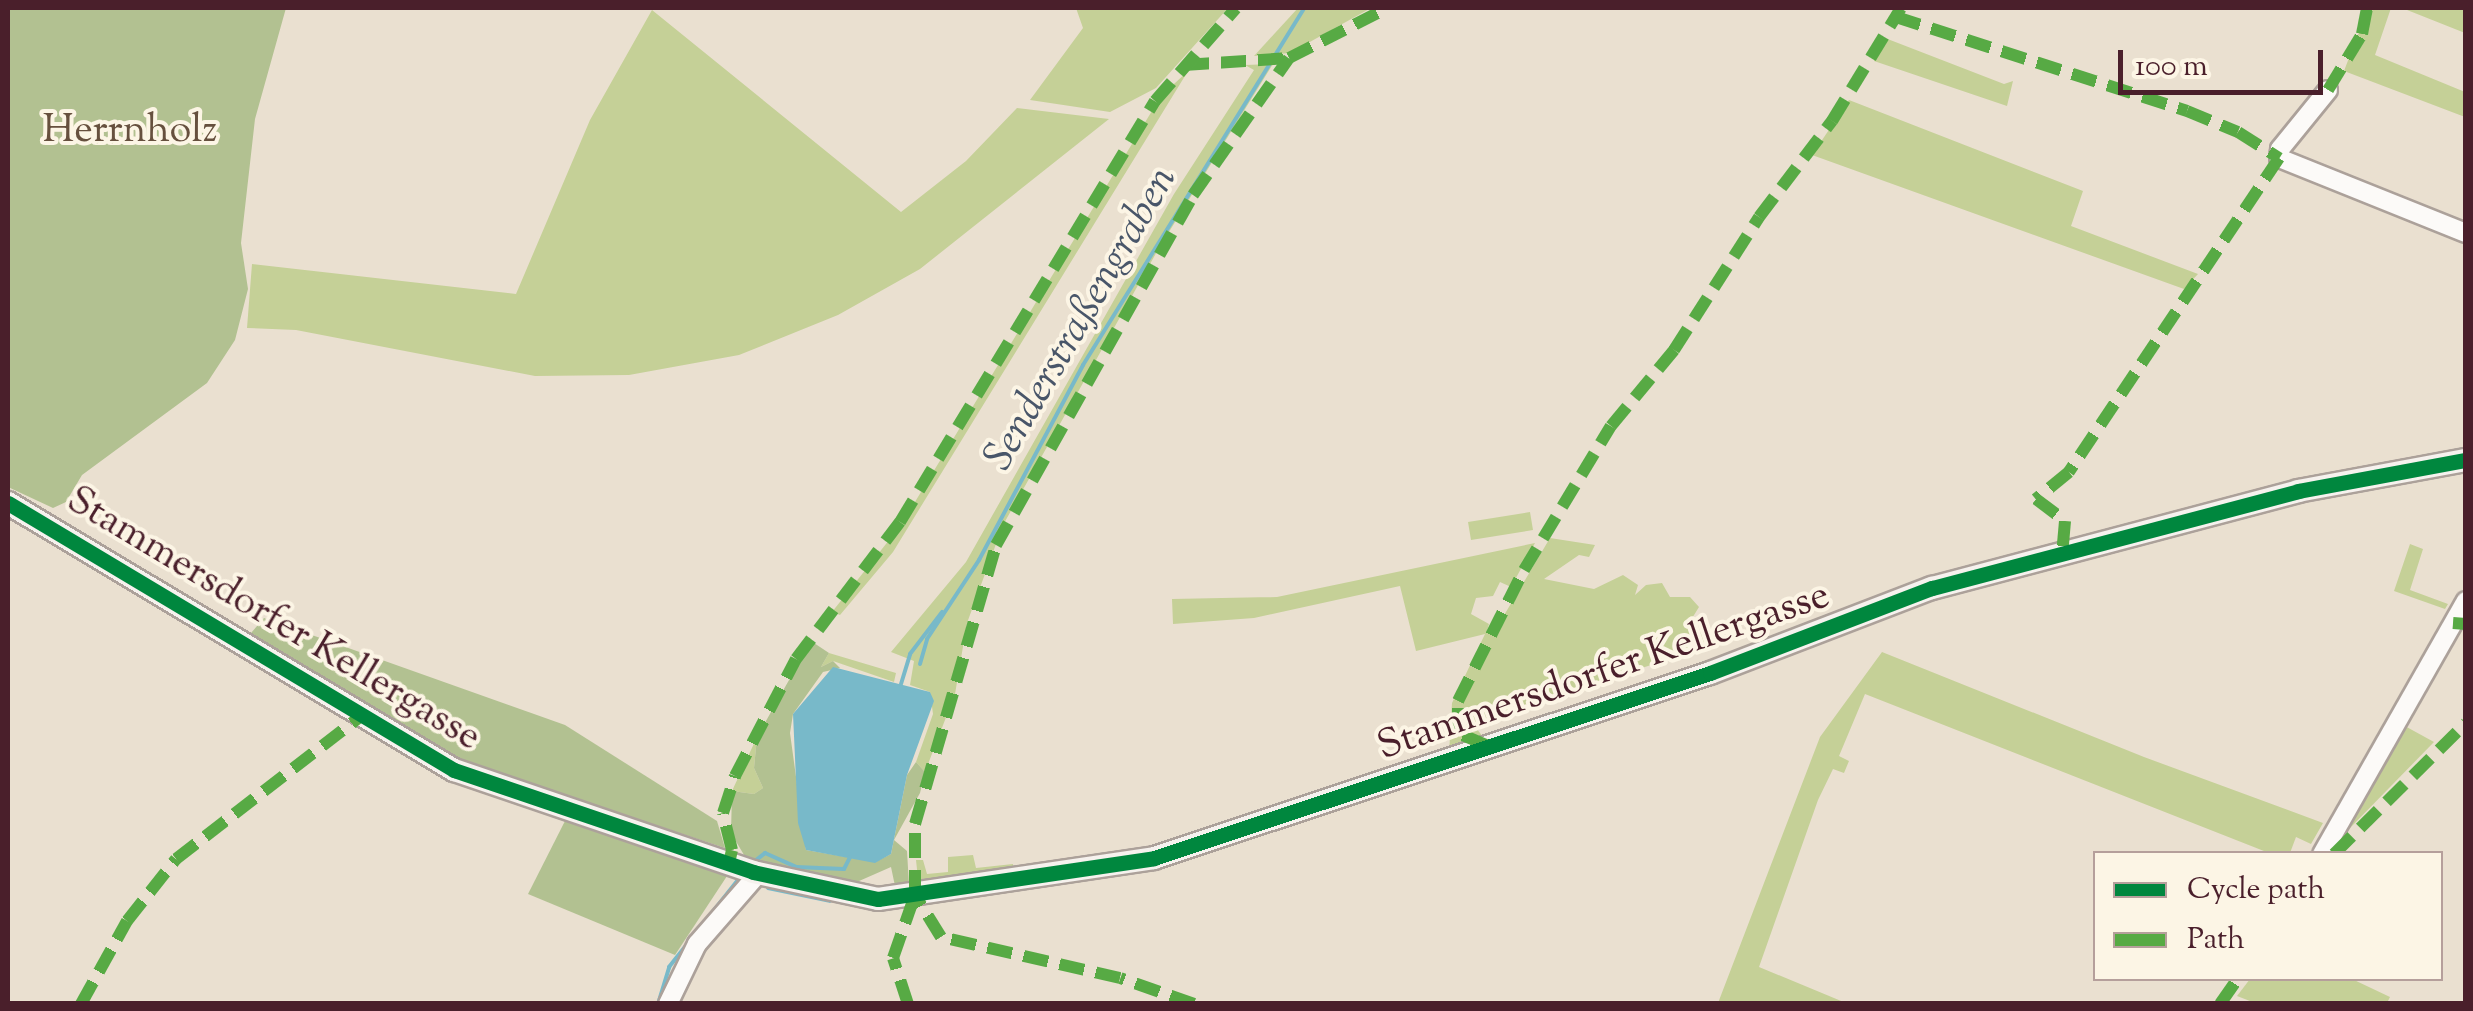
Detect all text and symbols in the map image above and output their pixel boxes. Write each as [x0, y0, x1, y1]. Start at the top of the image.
scale bar [2123, 30, 2328, 92]
text: 100 m [2135, 46, 2208, 89]
park label: Herrnholz [43, 108, 217, 156]
water label: Senderstraßengraben [975, 158, 1189, 480]
street label: Stammersdorfer Kellergasse [57, 477, 489, 763]
street label: Stammersdorfer Kellergasse [1372, 573, 1836, 773]
legend [2093, 851, 2443, 981]
text: Cycle path [2187, 869, 2325, 912]
text: Path [2187, 919, 2245, 962]

